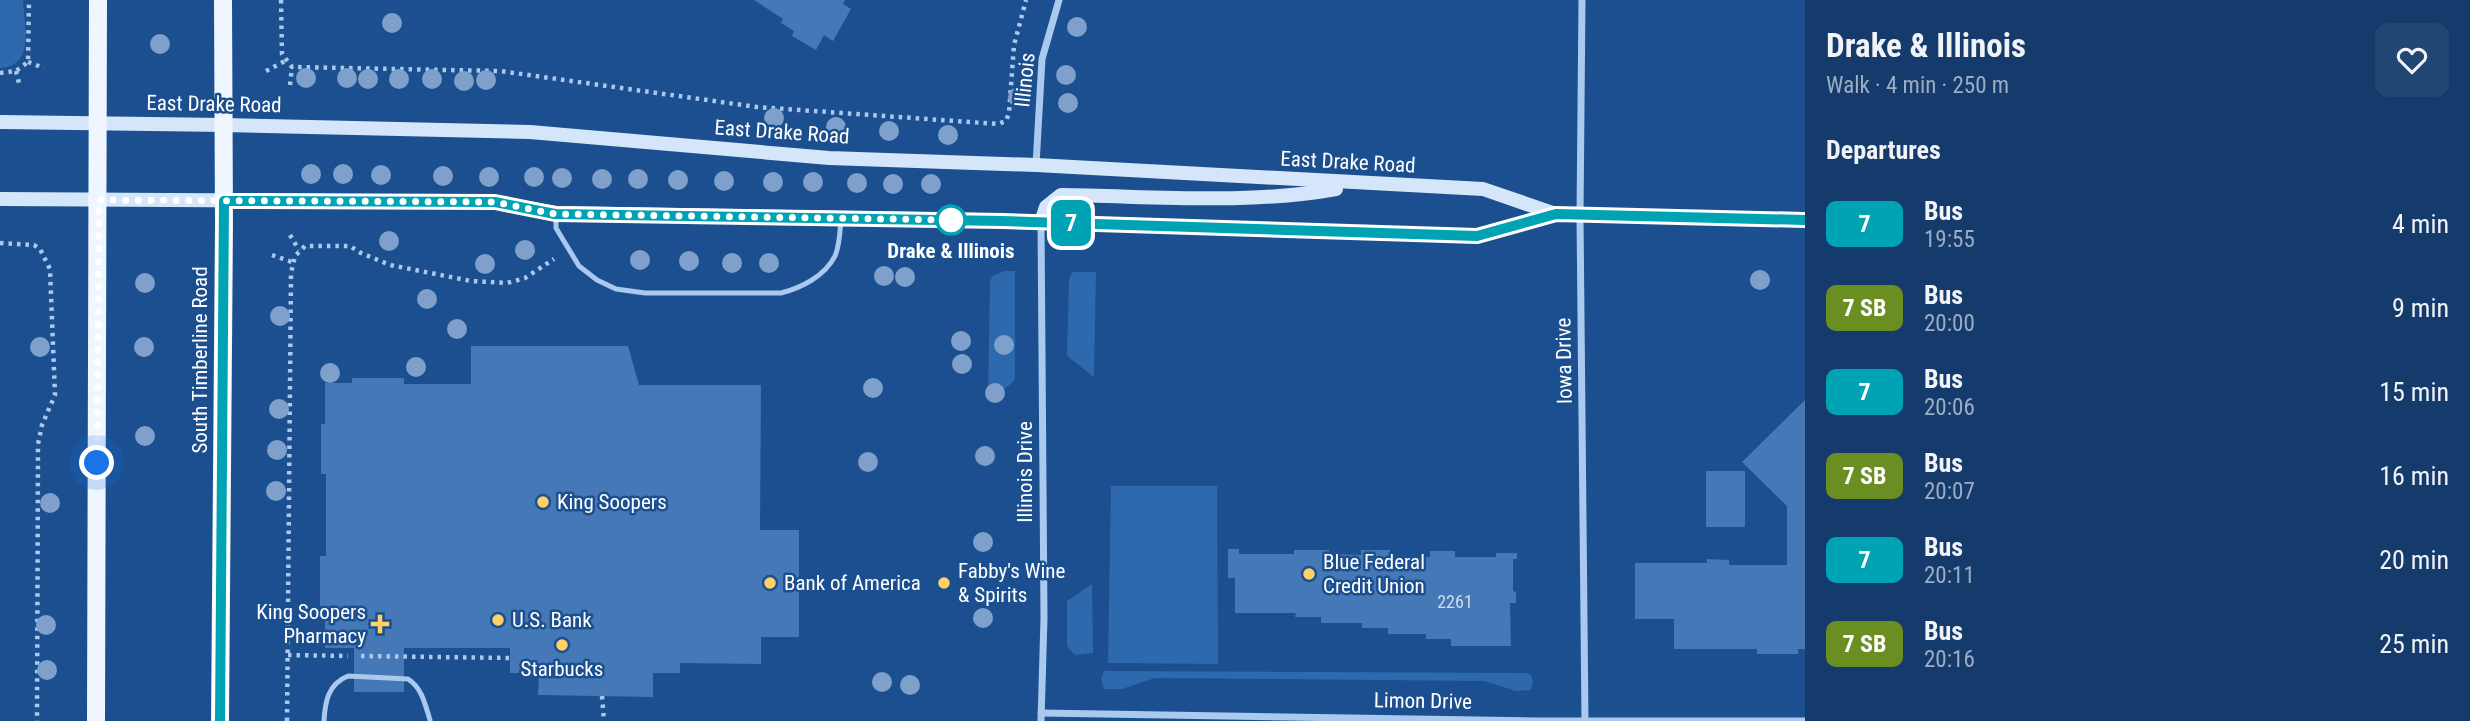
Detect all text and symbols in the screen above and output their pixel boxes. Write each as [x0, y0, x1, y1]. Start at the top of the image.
button: heart [2375, 23, 2449, 97]
text: Drake & Illinois [1826, 26, 2026, 65]
street label: Illinois [1010, 51, 1040, 109]
text: Walk · 4 min · 250 m [1826, 72, 2009, 99]
street label: East Drake Road [146, 91, 282, 117]
street label: East Drake Road [714, 115, 850, 149]
text: Departures [1826, 135, 1941, 165]
street label: East Drake Road [1280, 146, 1416, 178]
text: Bus [1924, 196, 1963, 226]
line badge: 7 [1048, 200, 1094, 246]
marker: Drake & Illinois [936, 205, 966, 235]
text: 7 [1065, 209, 1077, 237]
text: 4 min [2392, 209, 2449, 239]
text: 7 [1858, 210, 1871, 238]
text: 19:55 [1924, 226, 1975, 253]
place label: Drake & Illinois [887, 239, 1015, 263]
street label: South Timberline Road [188, 266, 212, 454]
text: Bus [1924, 280, 1963, 310]
text: 9 min [2392, 293, 2449, 323]
text: 7 SB [1842, 294, 1887, 322]
text: 20:00 [1924, 310, 1975, 337]
street label: Iowa Drive [1551, 318, 1577, 404]
text: Bus [1924, 364, 1963, 394]
text: 15 min [2379, 377, 2449, 407]
text: 7 [1858, 378, 1871, 406]
text: 20:06 [1924, 394, 1975, 421]
street label: Illinois Drive [1013, 421, 1037, 523]
your location [79, 445, 114, 480]
text: Bus [1924, 448, 1963, 478]
text: 16 min [2379, 461, 2449, 491]
text: 7 SB [1842, 462, 1887, 490]
text: 20:07 [1924, 478, 1975, 505]
place label: King Soopers [557, 490, 667, 514]
marker: King Soopers [535, 494, 551, 510]
text: Bus [1924, 532, 1963, 562]
text: 20 min [2379, 545, 2449, 575]
text: 7 [1858, 546, 1871, 574]
place label: Blue Federal Credit Union [1323, 550, 1425, 598]
place label: Fabby's Wine & Spirits [958, 559, 1066, 607]
text: 20:11 [1924, 562, 1975, 589]
marker: Blue Federal Credit Union [1301, 566, 1317, 582]
place label: Bank of America [784, 571, 921, 595]
marker: Bank of America [762, 575, 778, 591]
marker: Fabby's Wine & Spirits [936, 575, 952, 591]
house number: 2261 [1437, 591, 1473, 612]
place label: King Soopers Pharmacy [256, 600, 366, 648]
place label: U.S. Bank [512, 608, 592, 632]
marker: U.S. Bank [490, 612, 506, 628]
marker: King Soopers Pharmacy [372, 616, 388, 632]
text: Bus [1924, 616, 1963, 646]
text: 25 min [2379, 629, 2449, 659]
text: 7 SB [1842, 630, 1887, 658]
marker: Starbucks [554, 637, 570, 653]
text: 20:16 [1924, 646, 1975, 673]
place label: Starbucks [521, 657, 603, 681]
street label: Limon Drive [1374, 688, 1472, 714]

